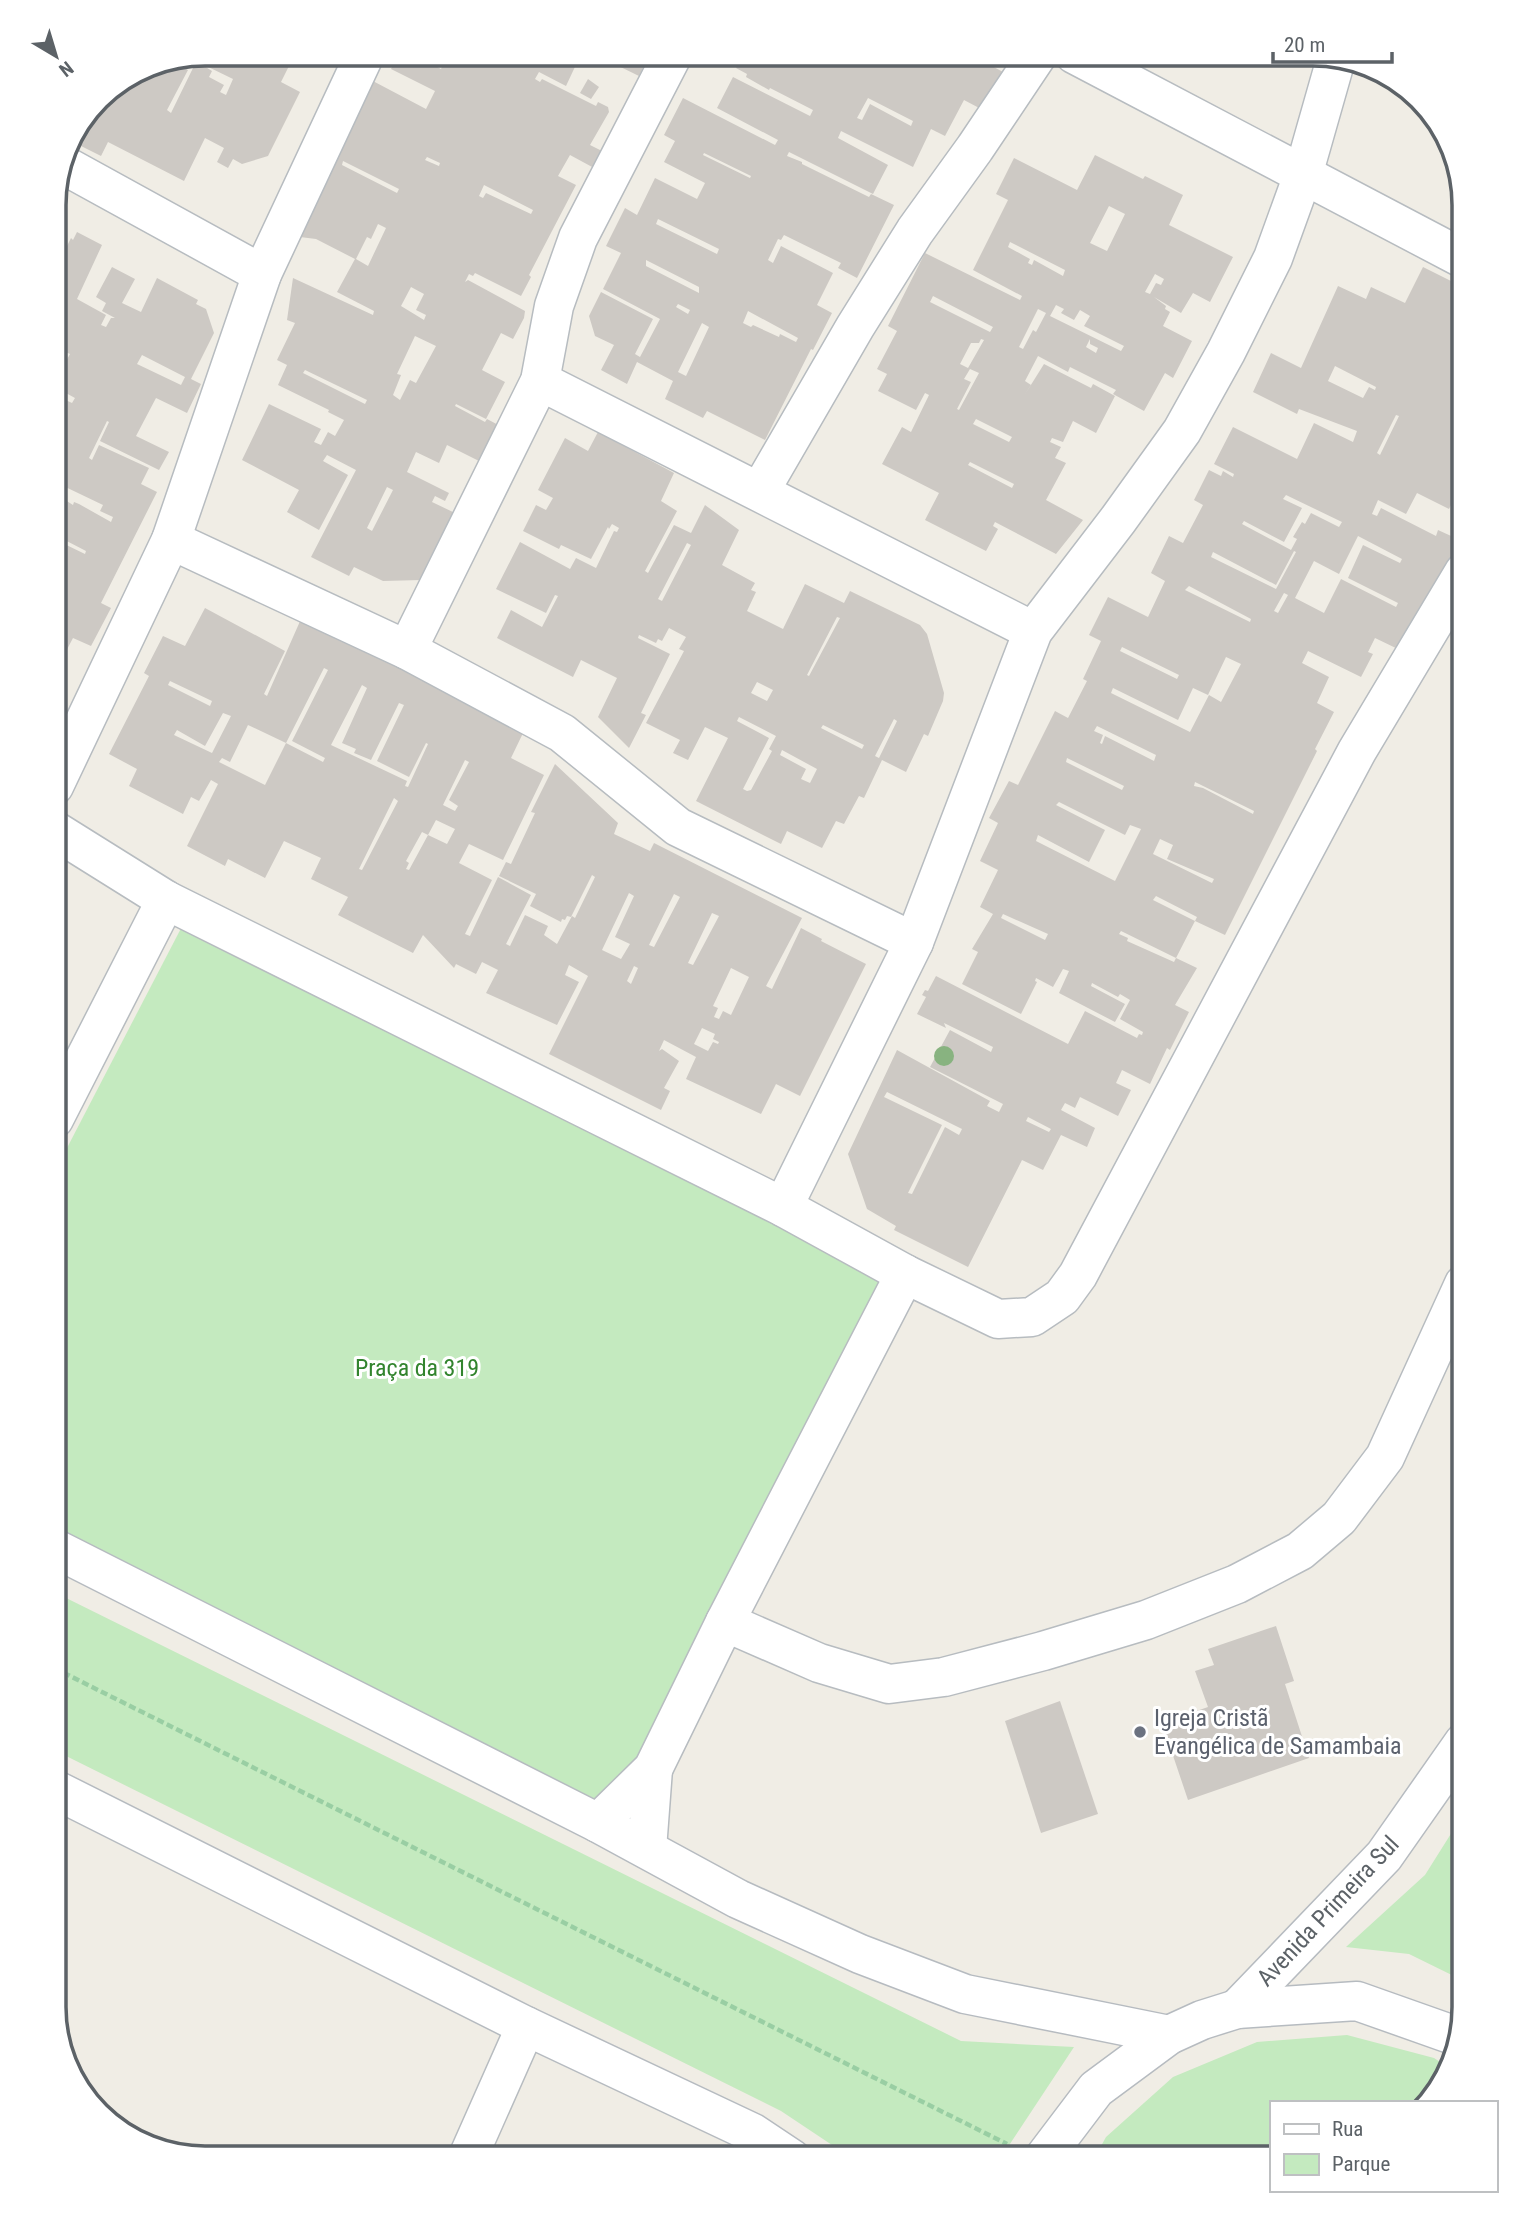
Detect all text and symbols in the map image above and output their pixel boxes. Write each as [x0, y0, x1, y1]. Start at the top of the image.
north arrow [21, 21, 91, 91]
scale bar [1273, 21, 1392, 65]
text: 20 m [1284, 33, 1325, 57]
text: N [54, 56, 78, 82]
park label: Praça da 319 [355, 1354, 479, 1382]
place label: Igreja Cristã Evangélica de Samambaia [1154, 1704, 1402, 1760]
marker: Igreja Cristã Evangélica de Samambaia [1132, 1724, 1148, 1740]
street label: Avenida Primeira Sul [1251, 1830, 1405, 1992]
legend [1270, 2101, 1497, 2192]
text: Rua [1332, 2117, 1363, 2141]
text: Parque [1332, 2152, 1390, 2176]

